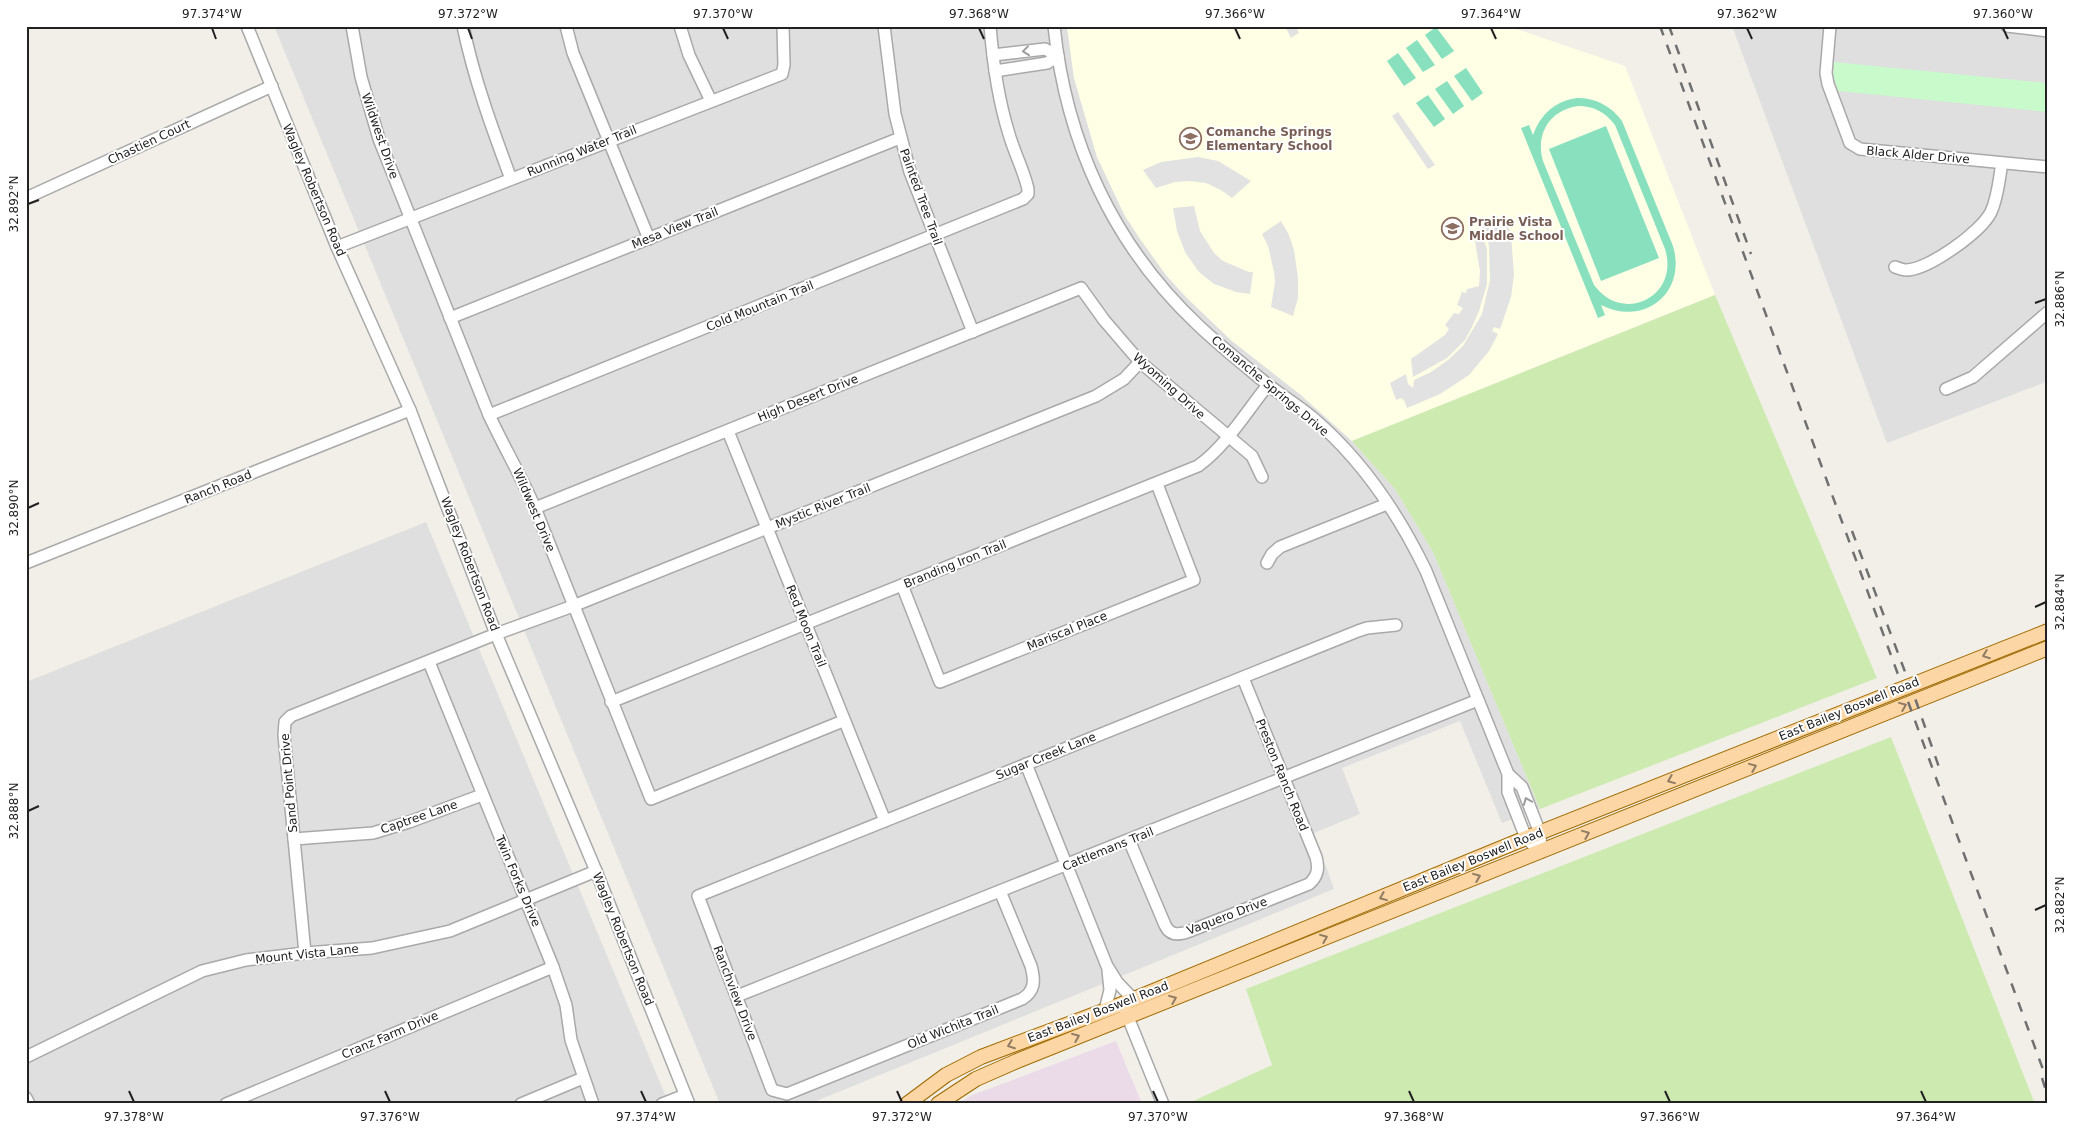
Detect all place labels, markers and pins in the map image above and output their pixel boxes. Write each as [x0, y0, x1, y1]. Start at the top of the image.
place label: Comanche Springs Elementary School [1206, 125, 1332, 153]
school or university icon: Comanche Springs Elementary School [1178, 127, 1202, 151]
place label: Prairie Vista Middle School [1469, 215, 1564, 243]
school or university icon: Prairie Vista Middle School [1441, 217, 1465, 241]

